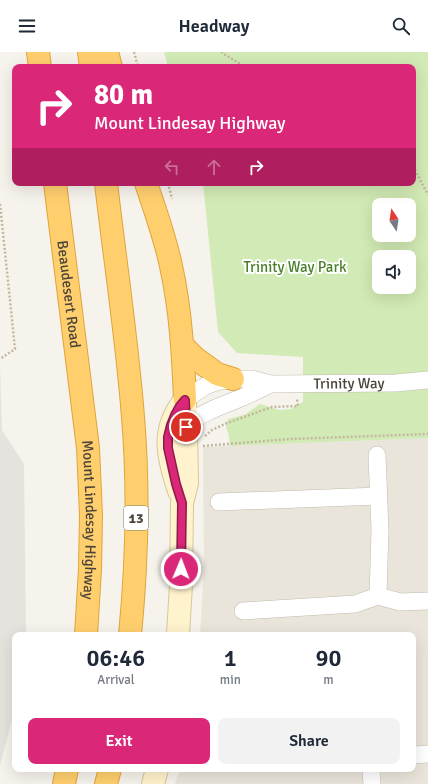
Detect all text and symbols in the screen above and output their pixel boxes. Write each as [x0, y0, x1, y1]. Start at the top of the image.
icon: menu [16, 15, 38, 37]
text: Headway [179, 15, 249, 37]
icon: search [390, 15, 412, 37]
text: 80 m [94, 78, 153, 112]
icon: right [28, 80, 80, 132]
text: Mount Lindesay Highway [94, 112, 285, 134]
icon: left [161, 156, 183, 178]
icon: ahead [203, 156, 225, 178]
icon: right [245, 156, 267, 178]
north arrow [372, 198, 416, 242]
map controls [372, 198, 416, 294]
street label: Beaudesert Road [53, 239, 84, 349]
button: sound [372, 250, 416, 294]
park label: Trinity Way Park [243, 258, 347, 276]
street label: Trinity Way [313, 374, 385, 393]
pin [169, 410, 203, 444]
icon: arrive [175, 416, 197, 438]
street label: Mount Lindesay Highway [78, 439, 100, 600]
road number: 13 [124, 506, 148, 530]
position arrow [160, 548, 202, 590]
text: 06:46 [87, 643, 145, 673]
text: 1 [224, 643, 237, 673]
text: 90 [315, 643, 341, 673]
text: Arrival [97, 672, 135, 688]
text: min [220, 672, 241, 688]
text: m [323, 672, 334, 688]
button: Exit [28, 718, 210, 764]
button: Share [218, 718, 400, 764]

